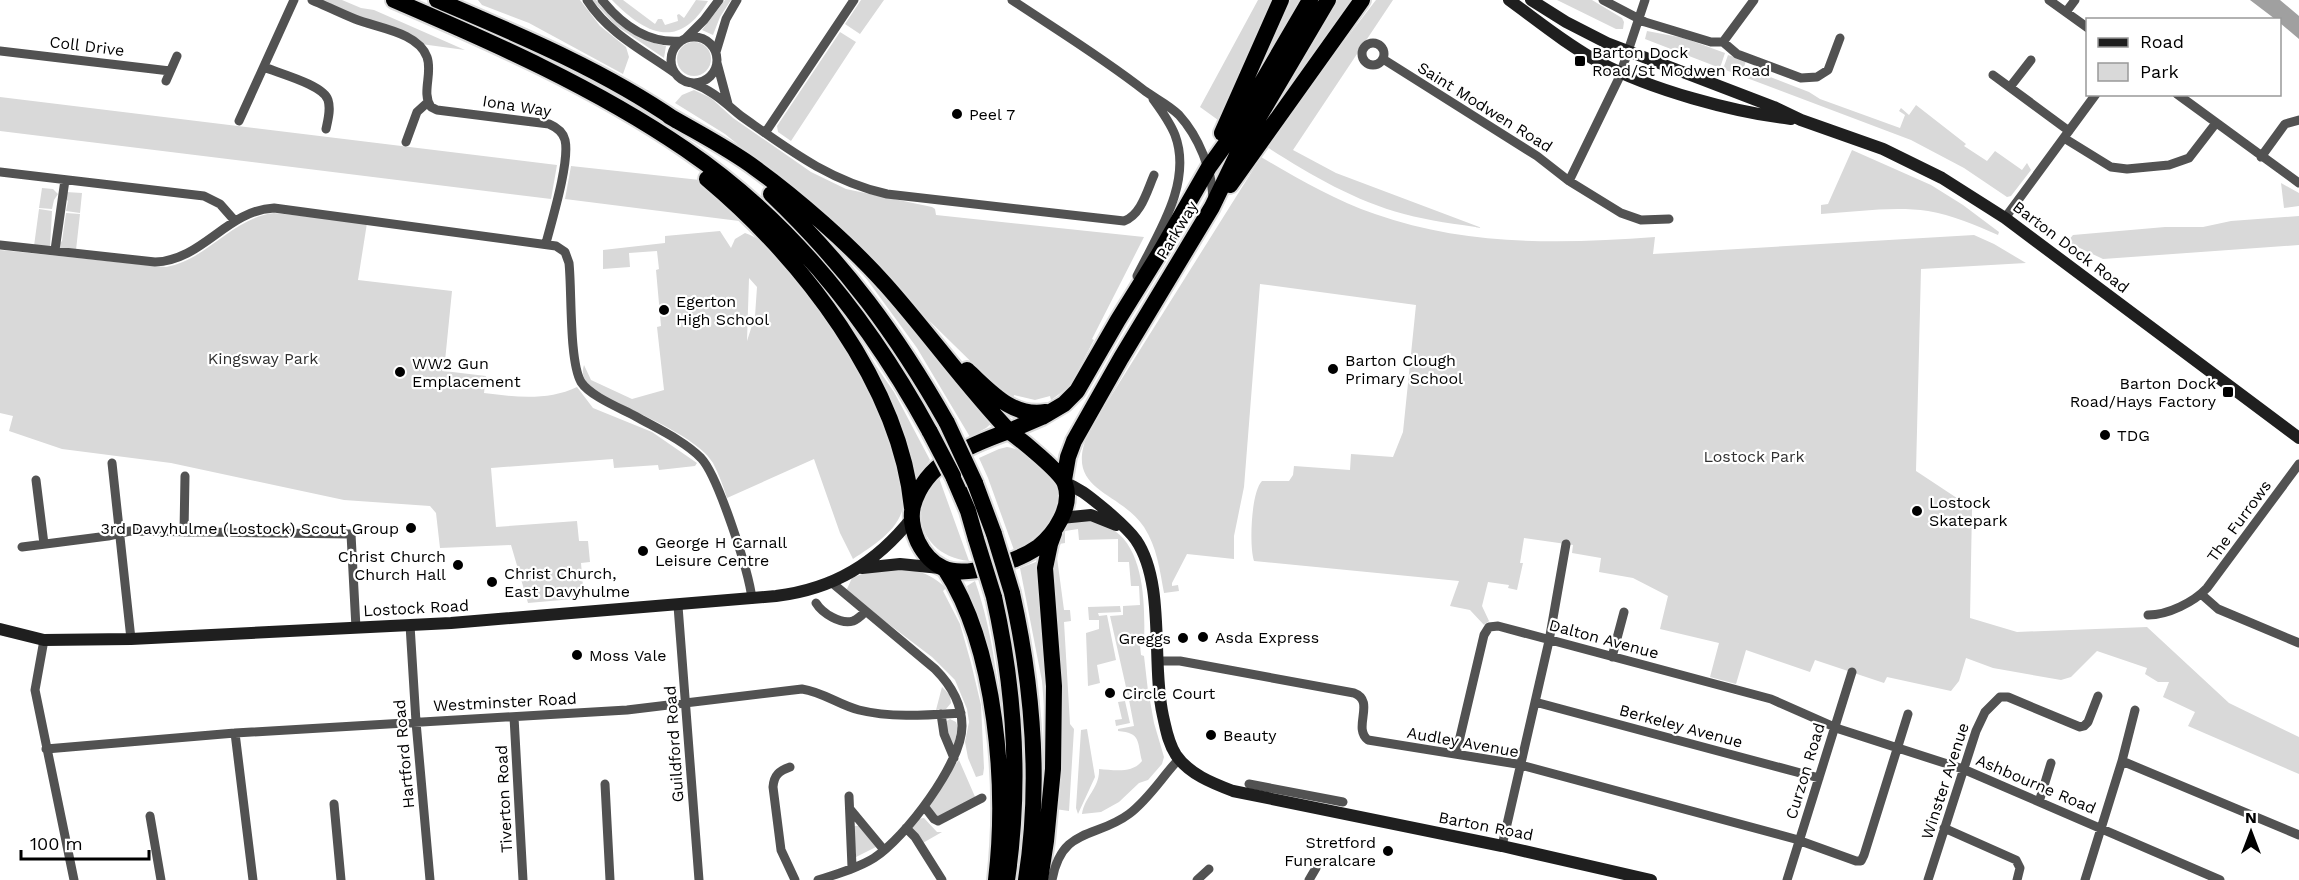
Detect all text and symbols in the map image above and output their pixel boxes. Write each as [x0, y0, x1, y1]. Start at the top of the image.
legend [2086, 18, 2281, 96]
text: Road [2140, 31, 2184, 52]
street label: Coll Drive [49, 32, 125, 60]
place label: Barton Dock Road/St Modwen Road [1592, 43, 1770, 80]
marker: Barton Dock Road/St Modwen Road [1573, 54, 1587, 68]
street label: Saint Modwen Road [1414, 58, 1556, 156]
text: Park [2140, 61, 2179, 82]
street label: Iona Way [481, 91, 554, 121]
place label: Peel 7 [969, 105, 1015, 124]
marker: Peel 7 [950, 107, 964, 121]
street label: Parkway [1152, 197, 1202, 263]
street label: Barton Dock Road [2009, 197, 2133, 297]
place label: Egerton High School [676, 292, 769, 329]
marker: Egerton High School [657, 303, 671, 317]
park label: Kingsway Park [208, 349, 318, 368]
place label: Barton Clough Primary School [1345, 351, 1463, 388]
place label: WW2 Gun Emplacement [412, 354, 521, 391]
marker: Barton Clough Primary School [1326, 362, 1340, 376]
marker: WW2 Gun Emplacement [393, 365, 407, 379]
place label: Barton Dock Road/Hays Factory [2070, 374, 2217, 411]
marker: Barton Dock Road/Hays Factory [2221, 385, 2235, 399]
place label: TDG [2117, 426, 2150, 445]
marker: TDG [2098, 428, 2112, 442]
park label: Lostock Park [1703, 447, 1805, 466]
street label: The Furrows [2203, 476, 2275, 566]
place label: Lostock Skatepark [1929, 493, 2008, 530]
marker: Lostock Skatepark [1910, 504, 1924, 518]
place label: 3rd Davyhulme (Lostock) Scout Group [100, 519, 399, 538]
marker: 3rd Davyhulme (Lostock) Scout Group [404, 521, 418, 535]
place label: George H Carnall Leisure Centre [655, 533, 787, 570]
marker: George H Carnall Leisure Centre [636, 544, 650, 558]
place label: Christ Church Church Hall [338, 547, 446, 584]
marker: Christ Church Church Hall [451, 558, 465, 572]
place label: Christ Church, East Davyhulme [504, 564, 630, 601]
marker: Christ Church, East Davyhulme [485, 575, 499, 589]
street label: Lostock Road [363, 596, 469, 620]
street label: Dalton Avenue [1547, 615, 1661, 663]
place label: Asda Express [1215, 628, 1319, 647]
place label: Greggs [1118, 629, 1171, 648]
marker: Asda Express [1196, 630, 1210, 644]
marker: Greggs [1176, 631, 1190, 645]
place label: Moss Vale [589, 646, 667, 665]
marker: Moss Vale [570, 648, 584, 662]
place label: Circle Court [1122, 684, 1216, 703]
street label: Guildford Road [660, 685, 688, 803]
marker: Circle Court [1103, 686, 1117, 700]
street label: Westminster Road [433, 689, 577, 715]
street label: Hartford Road [390, 699, 418, 809]
street label: Berkeley Avenue [1617, 700, 1745, 752]
street label: Curzon Road [1781, 720, 1829, 822]
street label: Winster Avenue [1917, 720, 1973, 842]
street label: Audley Avenue [1406, 723, 1520, 761]
place label: Beauty [1223, 726, 1277, 745]
marker: Beauty [1204, 728, 1218, 742]
street label: Tiverton Road [492, 745, 516, 853]
street label: Ashbourne Road [1973, 750, 2099, 818]
north arrow [2221, 802, 2281, 862]
street label: Barton Road [1437, 807, 1535, 845]
text: N [2245, 808, 2257, 827]
scale bar [21, 823, 148, 861]
text: 100 m [30, 833, 83, 854]
place label: Stretford Funeralcare [1284, 833, 1376, 870]
marker: Stretford Funeralcare [1381, 844, 1395, 858]

